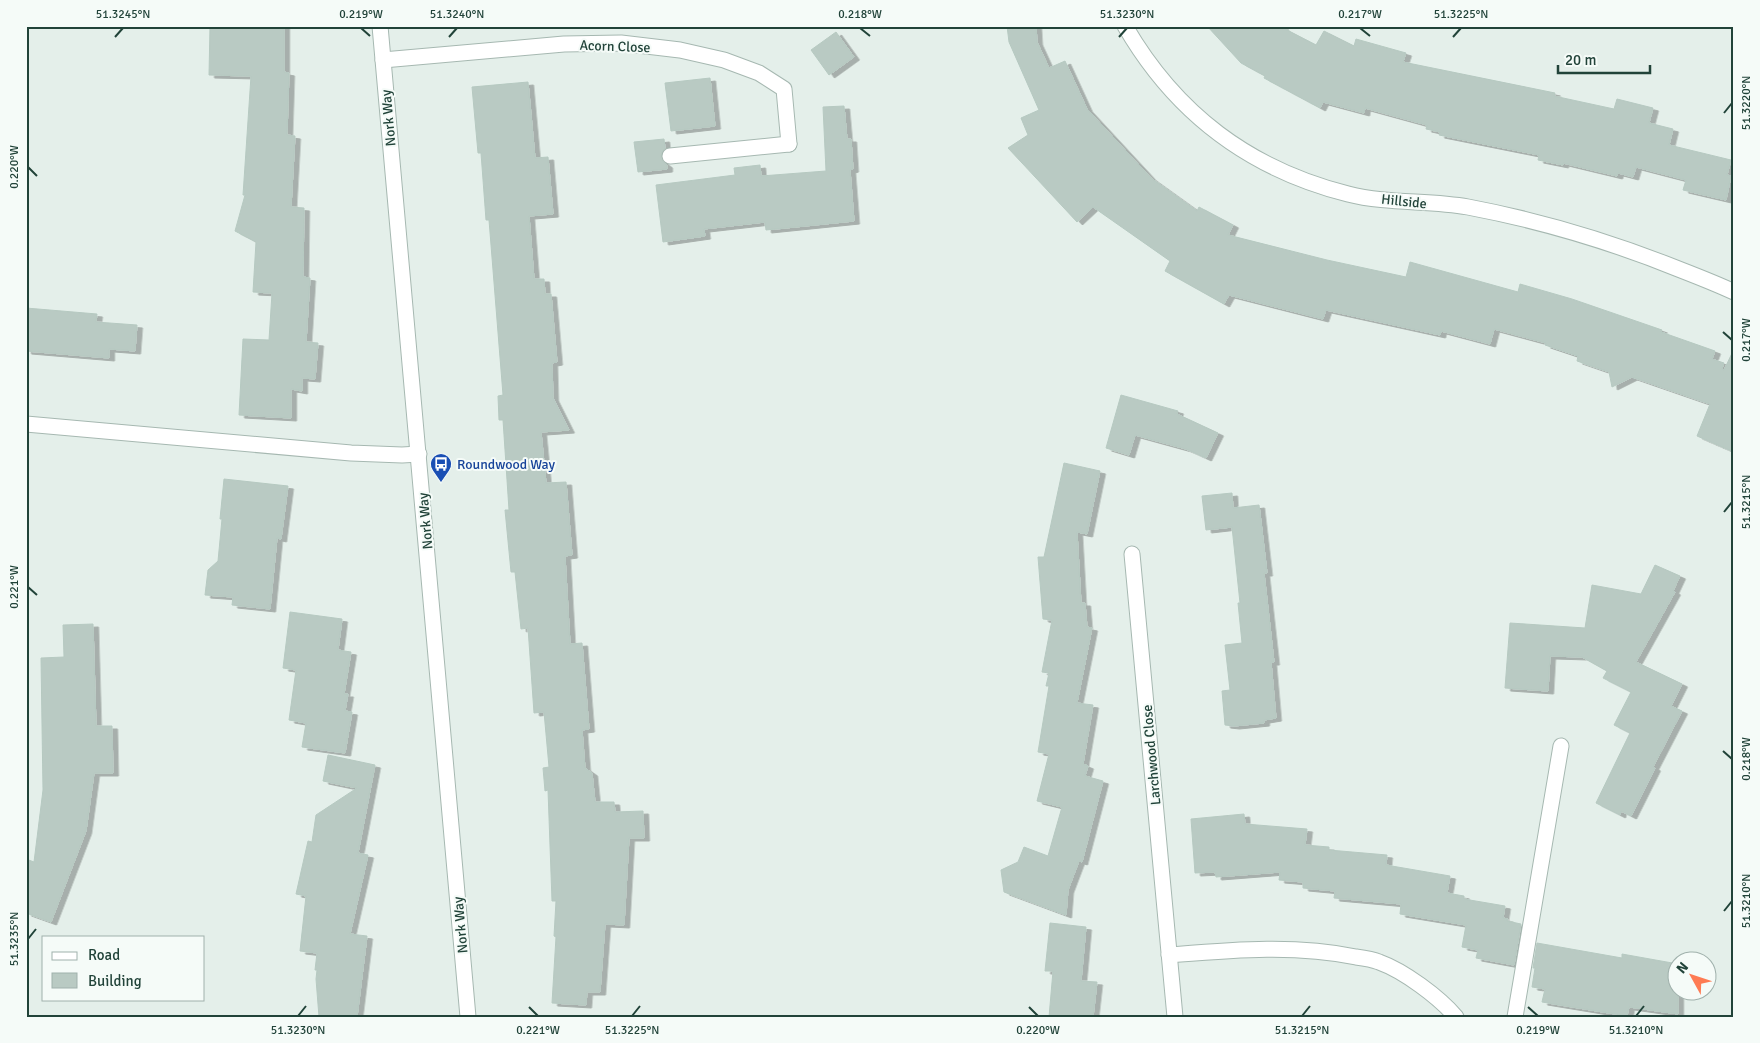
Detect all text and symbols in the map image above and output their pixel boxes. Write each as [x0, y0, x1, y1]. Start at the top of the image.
text: 51.3245°N [96, 7, 150, 22]
text: 0.219°W [339, 7, 383, 22]
text: 51.3240°N [430, 7, 484, 22]
text: 0.218°W [838, 7, 882, 22]
text: 51.3230°N [1100, 7, 1154, 22]
text: 0.217°W [1338, 7, 1382, 22]
text: 51.3225°N [1434, 7, 1488, 22]
street label: Acorn Close [579, 37, 651, 56]
scale bar [1558, 42, 1650, 74]
text: 20 m [1565, 51, 1596, 69]
text: 51.3220°N [1739, 76, 1754, 130]
street label: Nork Way [378, 88, 399, 147]
text: 0.220°W [7, 145, 22, 189]
street label: Hillside [1380, 191, 1428, 212]
text: 0.217°W [1739, 318, 1754, 362]
bus stop icon: Roundwood Way [429, 452, 453, 483]
place label: Roundwood Way [457, 456, 556, 473]
text: 51.3215°N [1739, 475, 1754, 529]
street label: Nork Way [415, 491, 436, 550]
text: 0.221°W [7, 565, 22, 609]
street label: Larchwood Close [1139, 704, 1164, 806]
text: 0.218°W [1739, 737, 1754, 781]
text: 51.3210°N [1739, 874, 1754, 928]
street label: Nork Way [450, 895, 471, 954]
text: 51.3235°N [7, 912, 22, 966]
legend [42, 936, 205, 1000]
text: Road [88, 946, 120, 964]
north arrow [1668, 950, 1718, 1000]
text: N [1673, 959, 1692, 977]
text: Building [88, 972, 142, 990]
text: 51.3230°N [271, 1023, 325, 1038]
text: 0.221°W [516, 1023, 560, 1038]
text: 51.3225°N [605, 1023, 659, 1038]
text: 0.220°W [1016, 1023, 1060, 1038]
text: 51.3215°N [1275, 1023, 1329, 1038]
text: 0.219°W [1516, 1023, 1560, 1038]
text: 51.3210°N [1609, 1023, 1663, 1038]

